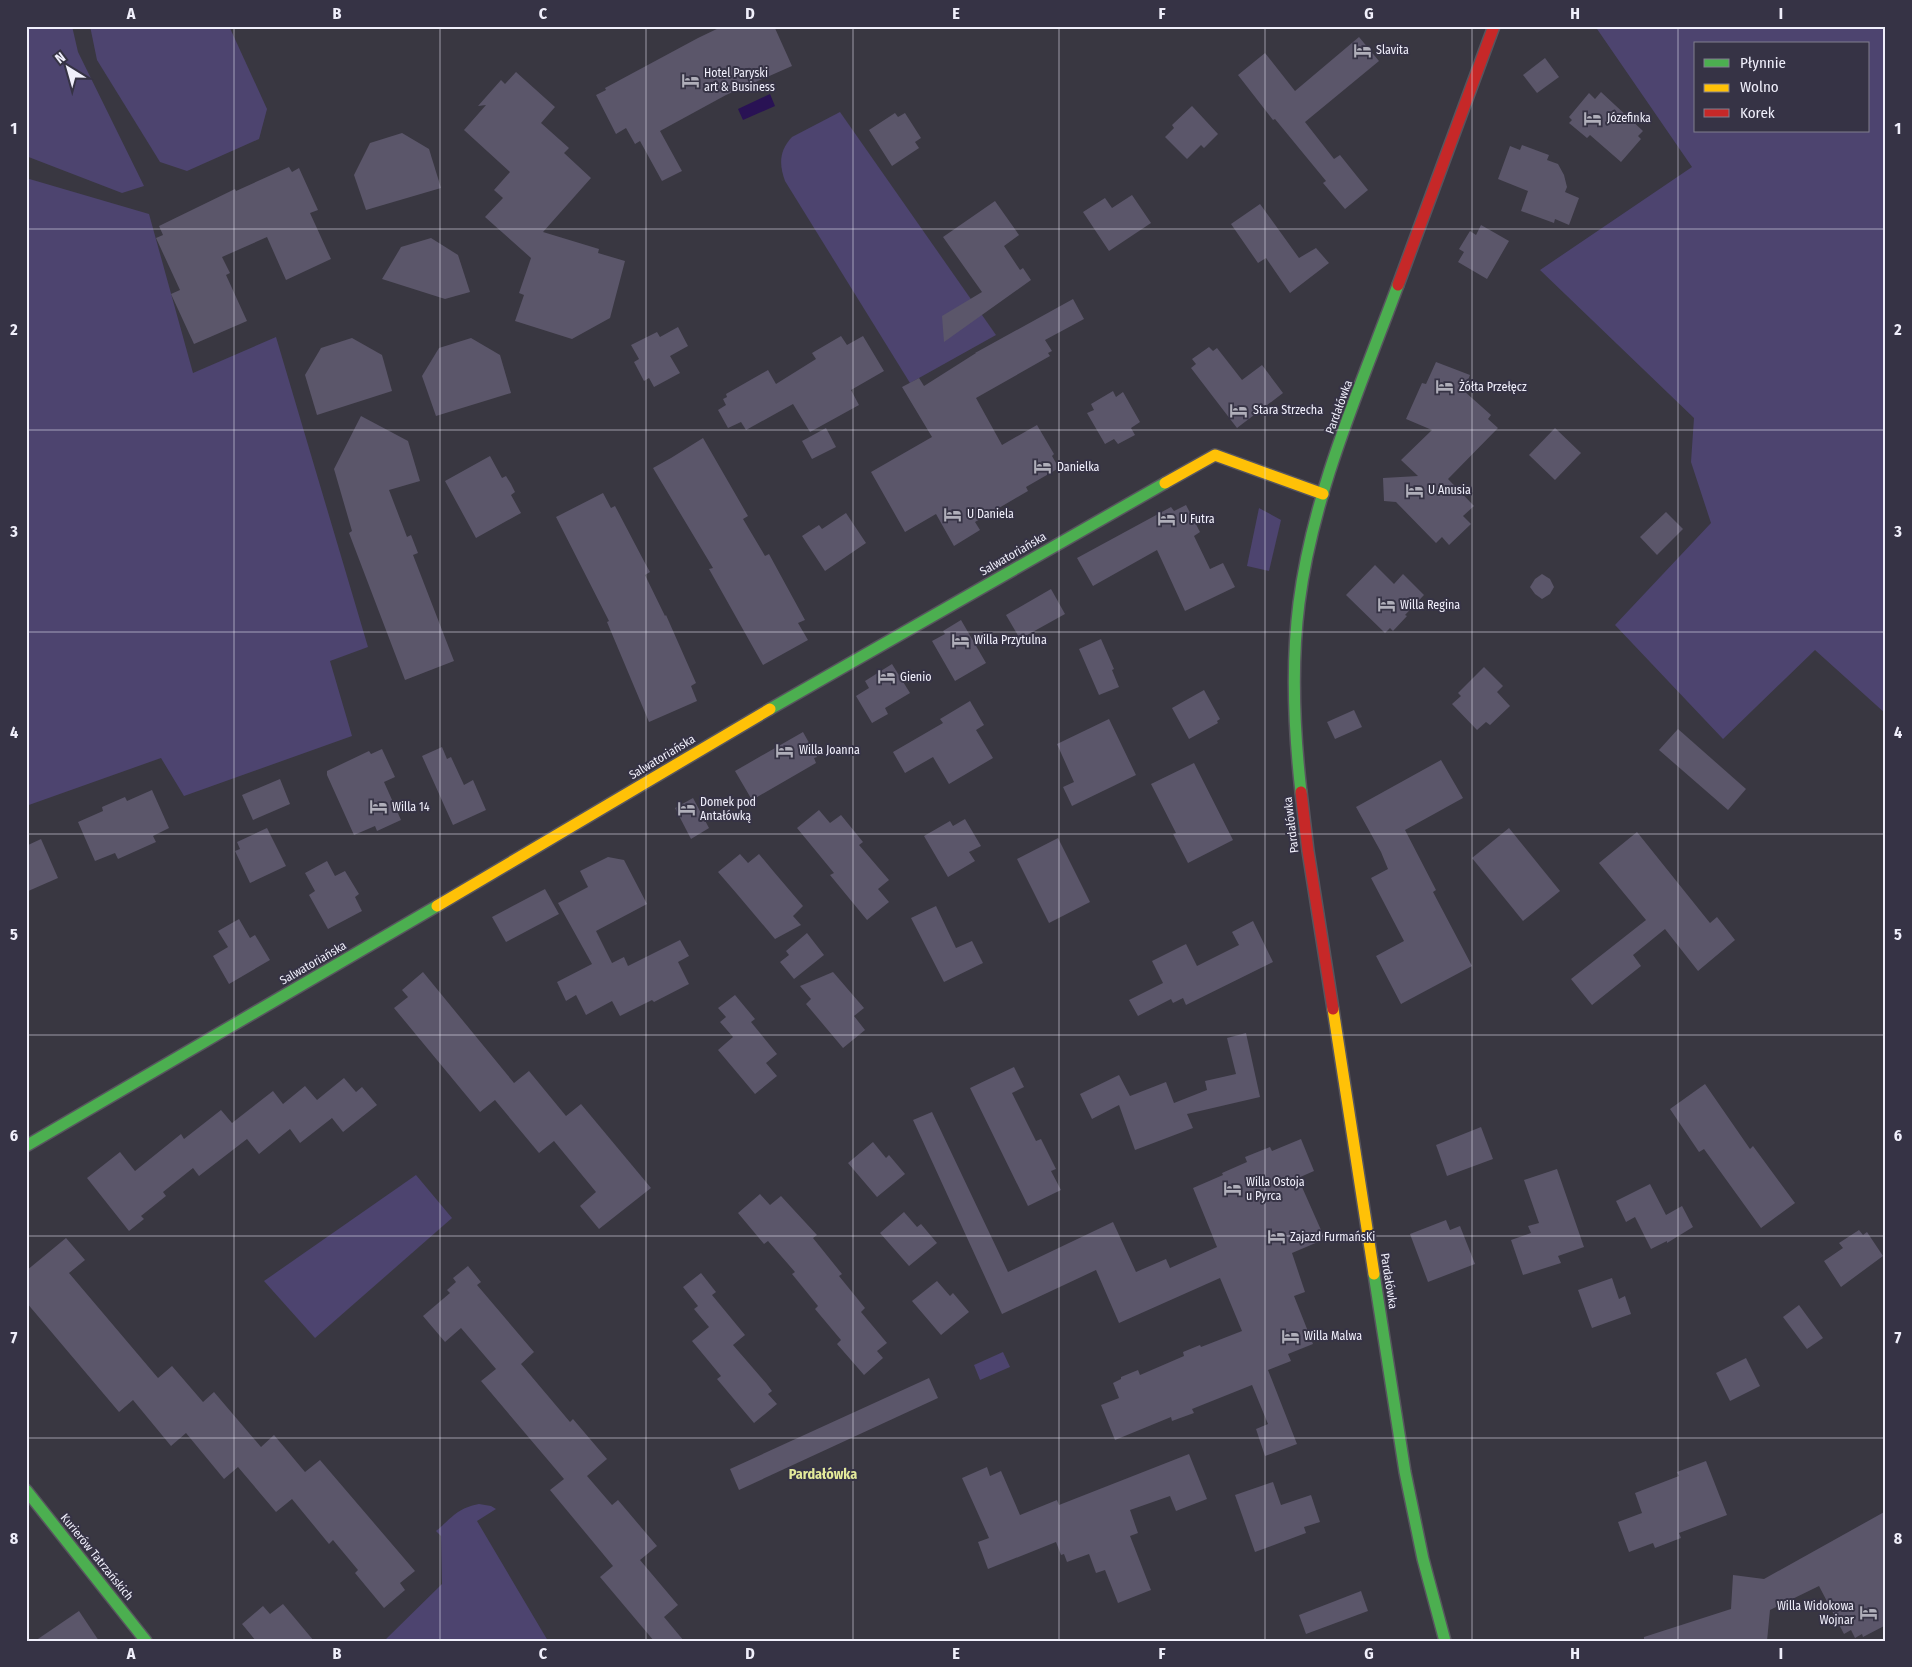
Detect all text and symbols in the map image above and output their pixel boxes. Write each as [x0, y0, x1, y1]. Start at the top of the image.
text: A [126, 4, 136, 23]
text: B [333, 4, 342, 23]
text: C [539, 4, 548, 23]
text: D [745, 4, 755, 23]
text: E [952, 4, 960, 23]
text: F [1158, 4, 1166, 23]
text: G [1364, 4, 1374, 23]
text: H [1570, 4, 1580, 23]
text: I [1779, 4, 1783, 23]
hotel icon: Slavita [1352, 40, 1372, 60]
north arrow [42, 42, 92, 92]
legend [1694, 42, 1870, 132]
place label: Slavita [1376, 43, 1409, 57]
text: N [52, 49, 69, 67]
text: Płynnie [1740, 54, 1786, 72]
place label: Hotel Paryski art & Business [704, 66, 775, 94]
hotel icon: Hotel Paryski art & Business [680, 70, 700, 90]
text: Wolno [1740, 78, 1779, 96]
text: Korek [1740, 104, 1775, 122]
hotel icon: Józefinka [1583, 108, 1603, 128]
place label: Józefinka [1607, 111, 1651, 125]
text: 1 [11, 119, 17, 138]
text: 1 [1895, 119, 1901, 138]
text: 2 [9, 320, 18, 339]
text: 2 [1893, 320, 1902, 339]
hotel icon: Żółta Przełęcz [1435, 377, 1455, 397]
street label: Pardałówka [1323, 378, 1355, 436]
place label: Żółta Przełęcz [1459, 379, 1527, 394]
hotel icon: Stara Strzecha [1229, 400, 1249, 420]
place label: Stara Strzecha [1253, 403, 1323, 417]
hotel icon: Danielka [1033, 457, 1053, 477]
place label: Danielka [1057, 460, 1100, 474]
hotel icon: U Anusia [1404, 480, 1424, 500]
place label: U Anusia [1428, 483, 1471, 497]
hotel icon: U Daniela [943, 504, 963, 524]
place label: U Daniela [967, 507, 1014, 521]
hotel icon: U Futra [1156, 509, 1176, 529]
place label: U Futra [1180, 512, 1215, 526]
text: 3 [9, 522, 18, 541]
text: 3 [1893, 522, 1902, 541]
street label: Salwatoriańska [977, 529, 1049, 579]
hotel icon: Willa Regina [1376, 595, 1396, 615]
place label: Willa Regina [1400, 598, 1460, 612]
hotel icon: Willa Przytulna [950, 630, 970, 650]
place label: Willa Przytulna [974, 633, 1047, 647]
hotel icon: Gienio [876, 667, 896, 687]
place label: Gienio [900, 670, 932, 684]
text: 4 [10, 723, 18, 742]
text: 4 [1894, 723, 1902, 742]
street label: Salwatoriańska [627, 732, 698, 782]
hotel icon: Willa Joanna [775, 740, 795, 760]
place label: Willa Joanna [799, 743, 860, 757]
place label: Domek pod Antałówką [700, 795, 756, 823]
street label: Pardałówka [1281, 796, 1301, 854]
hotel icon: Willa 14 [368, 797, 388, 817]
hotel icon: Domek pod Antałówką [676, 799, 696, 819]
place label: Willa 14 [392, 800, 430, 814]
text: 5 [10, 925, 18, 944]
text: 5 [1894, 925, 1902, 944]
street label: Salwatoriańska [277, 938, 349, 988]
text: 6 [10, 1126, 18, 1145]
text: 6 [1894, 1126, 1902, 1145]
place label: Willa Ostoja u Pyrca [1246, 1175, 1305, 1203]
hotel icon: Willa Ostoja u Pyrca [1222, 1179, 1242, 1199]
hotel icon: Zajazd FurmańsKi [1266, 1227, 1286, 1247]
place label: Zajazd FurmańsKi [1290, 1230, 1375, 1244]
street label: Pardałówka [1378, 1252, 1400, 1310]
hotel icon: Willa Malwa [1280, 1326, 1300, 1346]
text: 7 [11, 1328, 18, 1347]
text: 7 [1895, 1328, 1902, 1347]
place label: Willa Malwa [1304, 1329, 1362, 1343]
district label: Pardałówka [789, 1466, 857, 1483]
street label: Kurierów Tatrzańskich [58, 1511, 136, 1603]
text: 8 [10, 1529, 19, 1548]
text: 8 [1894, 1529, 1903, 1548]
place label: Willa Widokowa Wojnar [1777, 1599, 1855, 1627]
hotel icon: Willa Widokowa Wojnar [1858, 1603, 1878, 1623]
text: A [126, 1644, 136, 1663]
text: B [333, 1644, 342, 1663]
text: C [539, 1644, 548, 1663]
text: D [745, 1644, 755, 1663]
text: E [952, 1644, 960, 1663]
text: F [1158, 1644, 1166, 1663]
text: G [1364, 1644, 1374, 1663]
text: H [1570, 1644, 1580, 1663]
text: I [1779, 1644, 1783, 1663]

